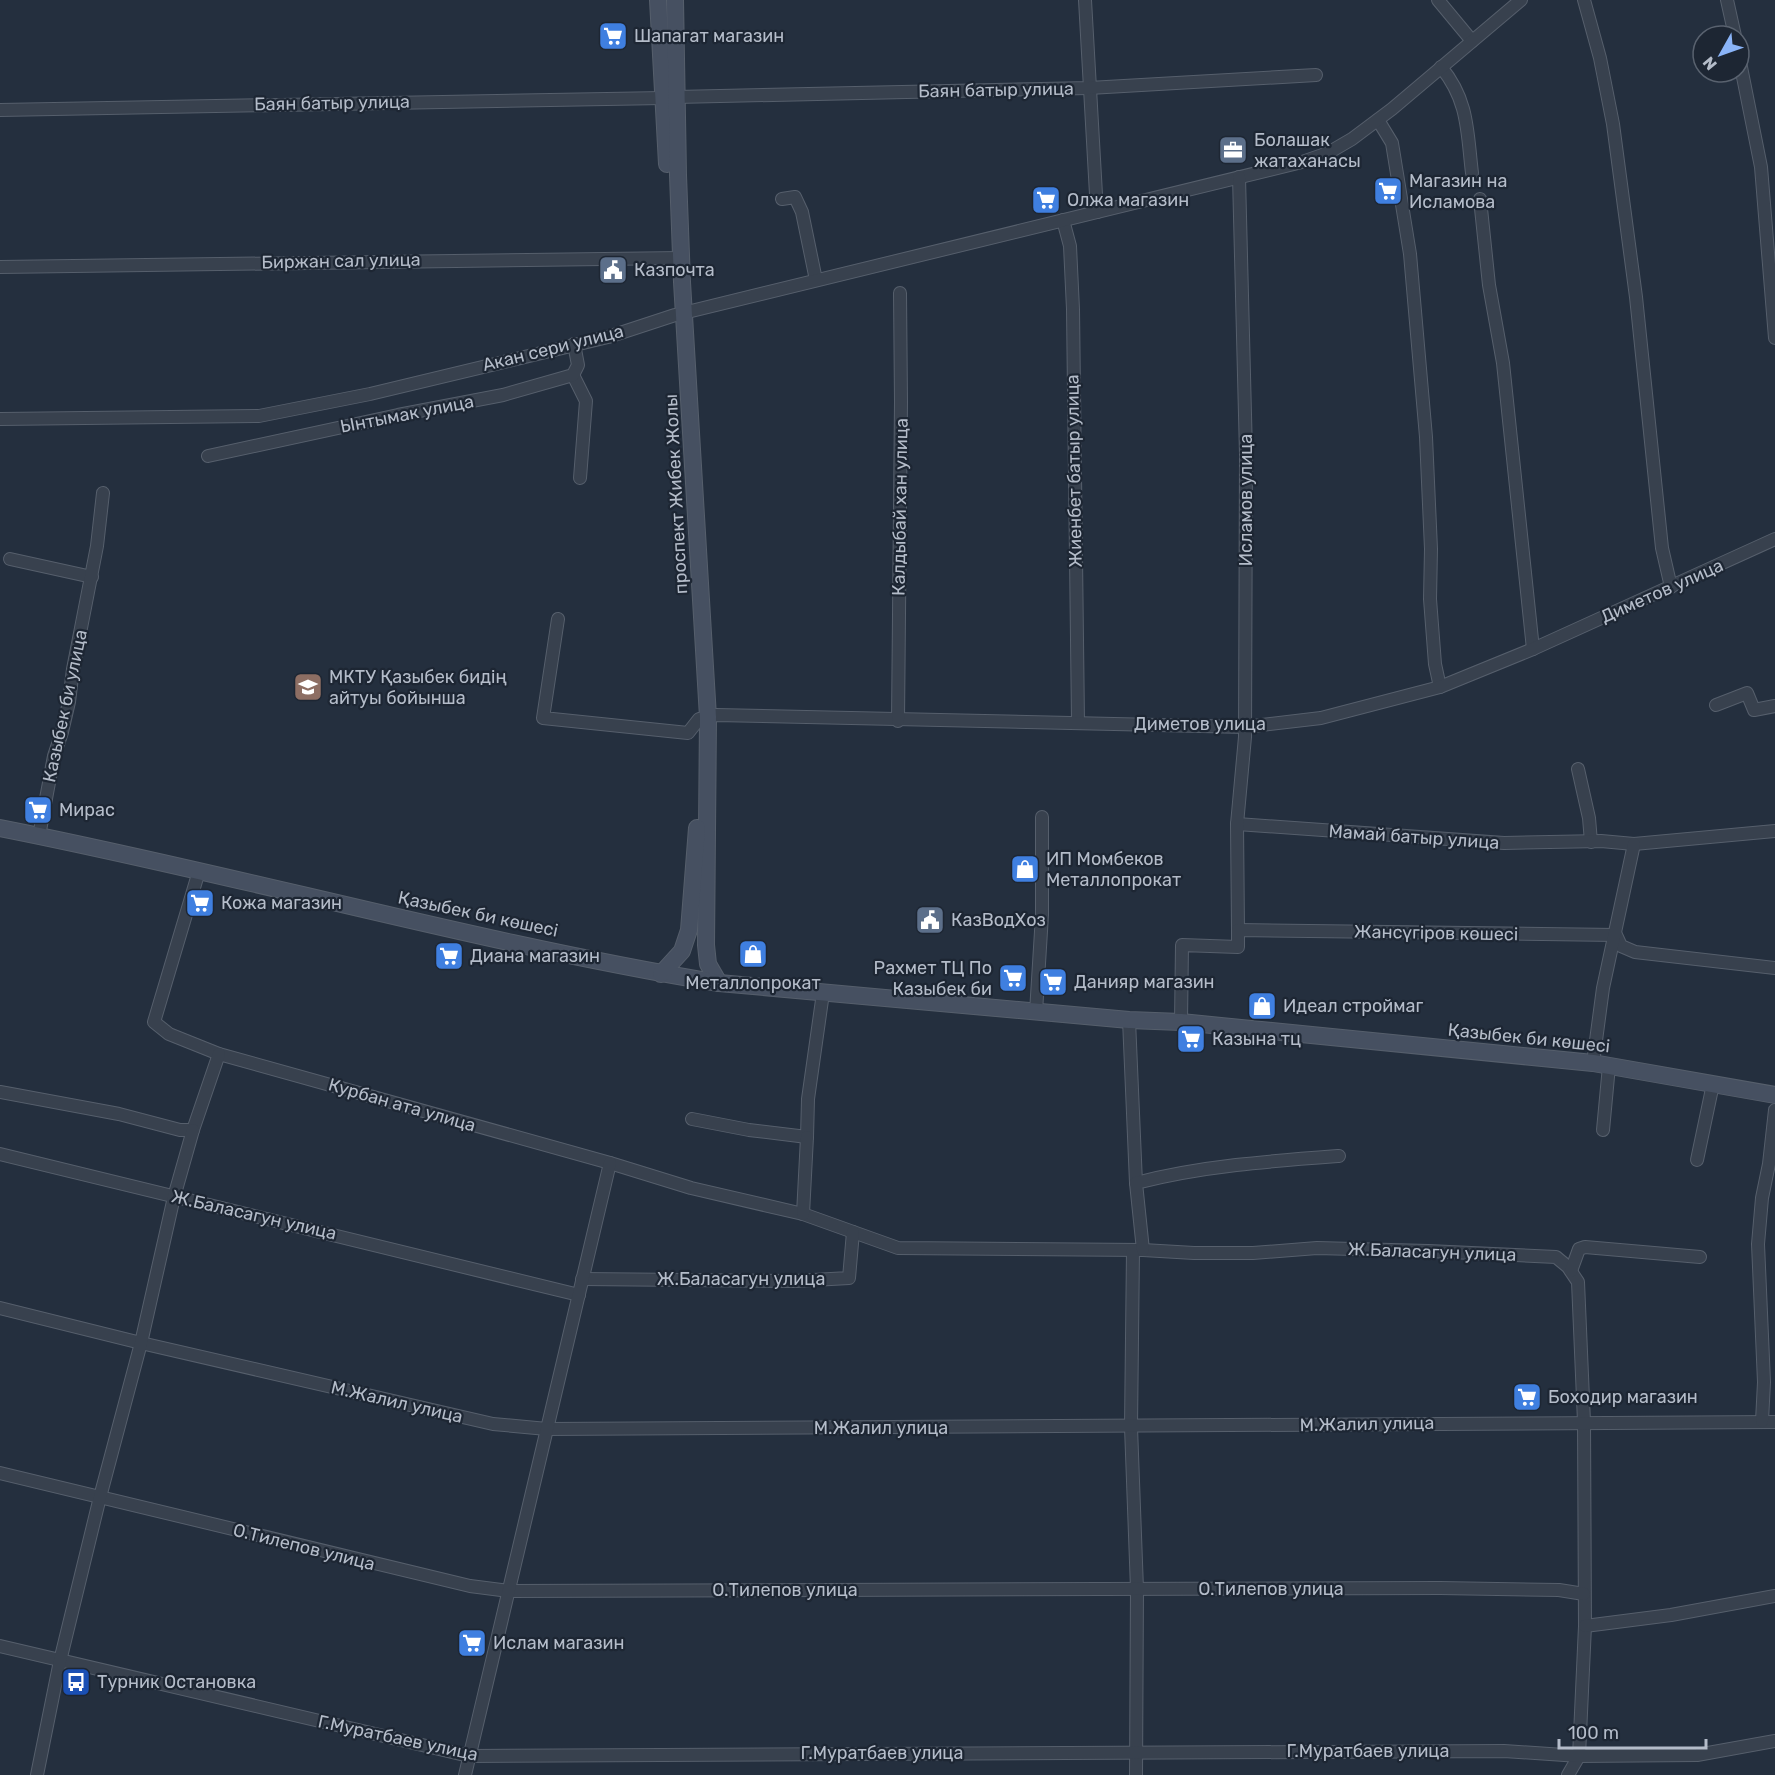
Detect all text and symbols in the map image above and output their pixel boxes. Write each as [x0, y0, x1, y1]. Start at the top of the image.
supermarket icon: Шапагат магазин [597, 20, 629, 52]
north arrow [1691, 24, 1751, 84]
place label: Шапагат магазин [634, 25, 784, 47]
text: N [1699, 53, 1721, 74]
street label: Баян батыр улица [918, 78, 1074, 102]
street label: Баян батыр улица [254, 91, 410, 115]
place label: Болашак жатаханасы [1254, 129, 1361, 172]
office icon: Болашак жатаханасы [1217, 134, 1249, 166]
place label: Магазин на Исламова [1409, 170, 1507, 213]
supermarket icon: Магазин на Исламова [1372, 175, 1404, 207]
supermarket icon: Олжа магазин [1030, 184, 1062, 216]
place label: Олжа магазин [1067, 189, 1189, 211]
street label: Биржан сал улица [261, 249, 421, 273]
public building icon: Казпочта [597, 254, 629, 286]
place label: Казпочта [634, 259, 715, 281]
street label: Акан сери улица [480, 320, 626, 376]
street label: Жиенбет батыр улица [1061, 374, 1087, 568]
street label: Ынтымак улица [338, 390, 476, 438]
street label: проспект Жибек Жолы [660, 393, 692, 595]
street label: Калдыбай хан улица [887, 418, 913, 596]
street label: Исламов улица [1235, 434, 1257, 566]
street label: Диметов улица [1597, 554, 1727, 628]
street label: Казыбек би улица [38, 628, 92, 784]
place label: МКТУ Қазыбек бидің айтуы бойынша [329, 666, 506, 709]
school or university icon: МКТУ Қазыбек бидің айтуы бойынша [292, 671, 324, 703]
street label: Диметов улица [1134, 713, 1266, 735]
supermarket icon: Мирас [22, 794, 54, 826]
place label: Мирас [59, 799, 115, 821]
street label: Мамай батыр улица [1328, 820, 1500, 854]
place label: ИП Момбеков Металлопрокат [1046, 848, 1181, 891]
shop icon: ИП Момбеков Металлопрокат [1009, 853, 1041, 885]
street label: Қазыбек би көшесі [396, 886, 560, 942]
supermarket icon: Кожа магазин [184, 887, 216, 919]
place label: Кожа магазин [221, 892, 342, 914]
public building icon: КазВодХоз [914, 904, 946, 936]
place label: КазВодХоз [951, 909, 1046, 931]
street label: Жансүгіров көшесі [1354, 921, 1518, 945]
shop icon: Металлопрокат [737, 938, 769, 970]
supermarket icon: Диана магазин [433, 940, 465, 972]
place label: Диана магазин [470, 945, 600, 967]
place label: Рахмет ТЦ По Казыбек би [874, 957, 992, 1000]
supermarket icon: Рахмет ТЦ По Казыбек би [997, 962, 1029, 994]
supermarket icon: Данияр магазин [1037, 966, 1069, 998]
place label: Данияр магазин [1074, 971, 1215, 993]
place label: Металлопрокат [685, 972, 821, 994]
shop icon: Идеал строймаг [1246, 990, 1278, 1022]
place label: Идеал строймаг [1283, 995, 1423, 1017]
street label: Қазыбек би көшесі [1447, 1019, 1611, 1057]
supermarket icon: Казына тц [1175, 1023, 1207, 1055]
place label: Казына тц [1212, 1028, 1301, 1050]
street label: Курбан ата улица [326, 1073, 478, 1137]
street label: Ж.Баласагун улица [169, 1185, 339, 1245]
street label: Ж.Баласагун улица [1347, 1238, 1517, 1266]
street label: Ж.Баласагун улица [657, 1268, 825, 1290]
street label: М.Жалил улица [329, 1376, 465, 1428]
supermarket icon: Боходир магазин [1511, 1381, 1543, 1413]
place label: Боходир магазин [1548, 1386, 1698, 1408]
street label: М.Жалил улица [1300, 1412, 1434, 1436]
street label: М.Жалил улица [814, 1417, 948, 1439]
street label: О.Тилепов улица [231, 1519, 377, 1575]
street label: О.Тилепов улица [1198, 1578, 1344, 1600]
street label: О.Тилепов улица [712, 1579, 858, 1601]
supermarket icon: Ислам магазин [456, 1627, 488, 1659]
place label: Ислам магазин [493, 1632, 624, 1654]
bus stop icon: Турник Остановка [60, 1666, 92, 1698]
place label: Турник Остановка [97, 1671, 256, 1693]
street label: Г.Муратбаев улица [316, 1710, 480, 1766]
scale bar [1559, 1712, 1706, 1750]
text: 100 m [1568, 1722, 1619, 1744]
street label: Г.Муратбаев улица [1287, 1740, 1449, 1762]
street label: Г.Муратбаев улица [801, 1742, 963, 1764]

